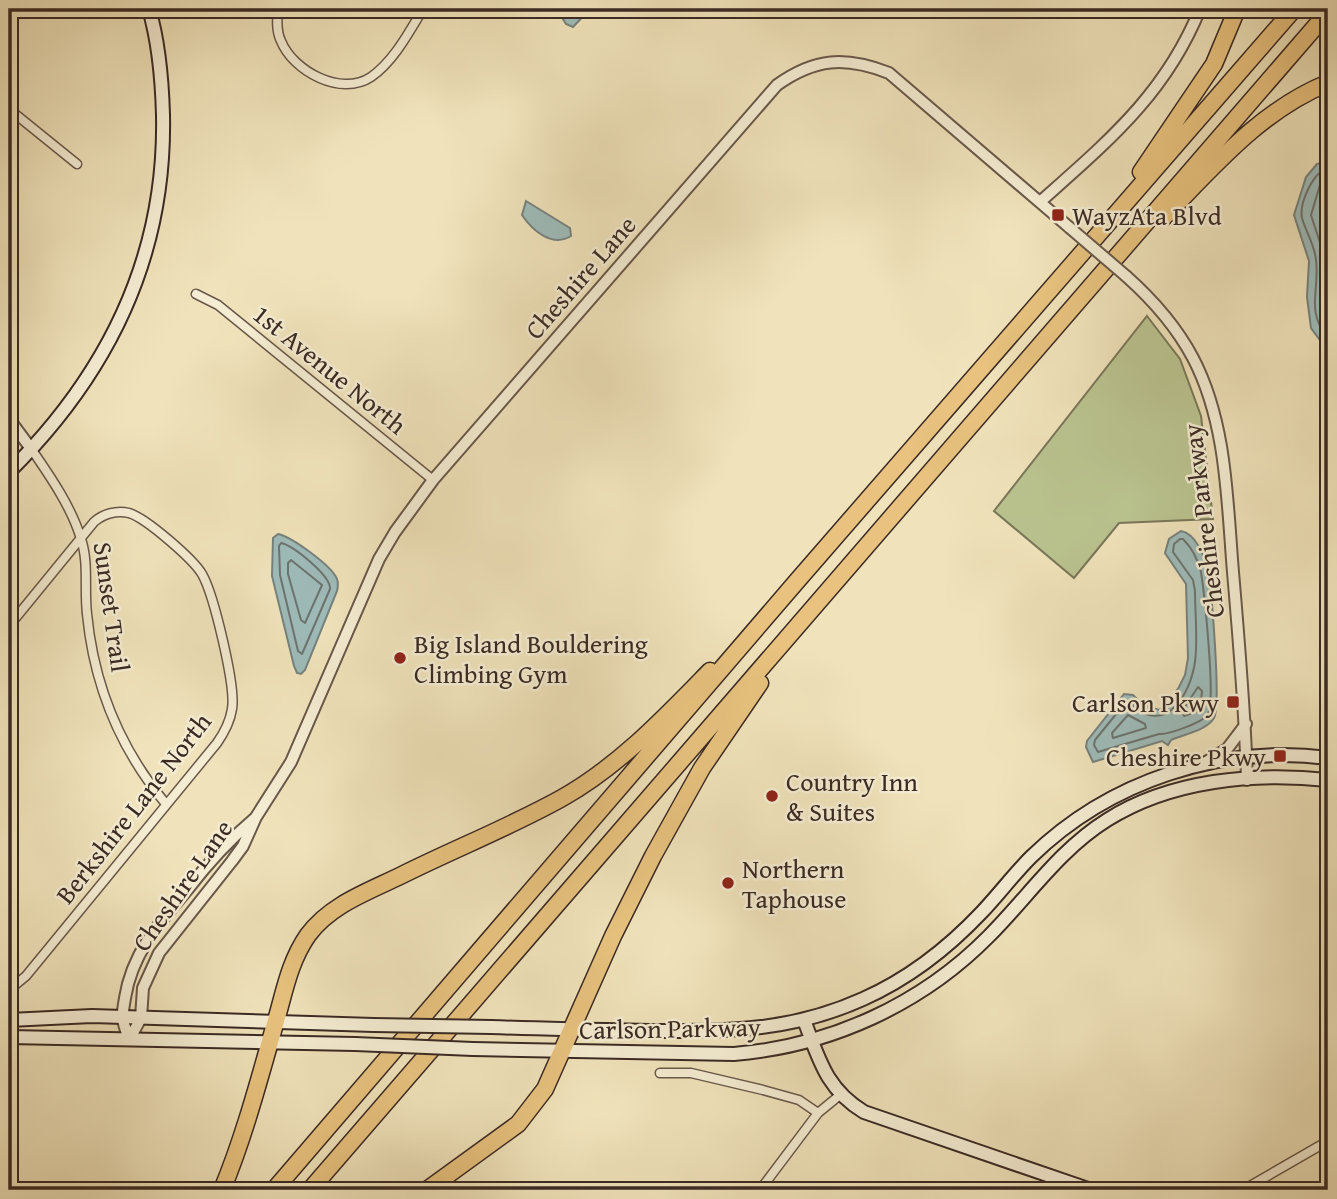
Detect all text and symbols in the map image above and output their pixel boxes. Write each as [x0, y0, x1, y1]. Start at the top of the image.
place label: WayzAta Blvd [1072, 196, 1222, 235]
street label: Cheshire Lane [515, 206, 645, 348]
marker: WayzAta Blvd [1050, 207, 1066, 223]
street label: 1st Avenue North [245, 295, 416, 444]
street label: Cheshire Parkway [1172, 422, 1234, 620]
street label: Sunset Trail [84, 540, 140, 674]
place label: Big Island Bouldering Climbing Gym [414, 624, 648, 693]
marker: Big Island Bouldering Climbing Gym [392, 650, 408, 666]
place label: Carlson Pkwy [1072, 683, 1219, 722]
marker: Carlson Pkwy [1225, 694, 1241, 710]
street label: Berkshire Lane North [46, 704, 221, 912]
place label: Cheshire Pkwy [1106, 737, 1266, 776]
marker: Cheshire Pkwy [1272, 748, 1288, 764]
place label: Country Inn & Suites [786, 762, 918, 831]
marker: Country Inn & Suites [764, 788, 780, 804]
street label: Cheshire Lane [122, 811, 242, 959]
place label: Northern Taphouse [742, 849, 846, 918]
marker: Northern Taphouse [720, 875, 736, 891]
street label: Carlson Parkway [579, 1007, 761, 1049]

